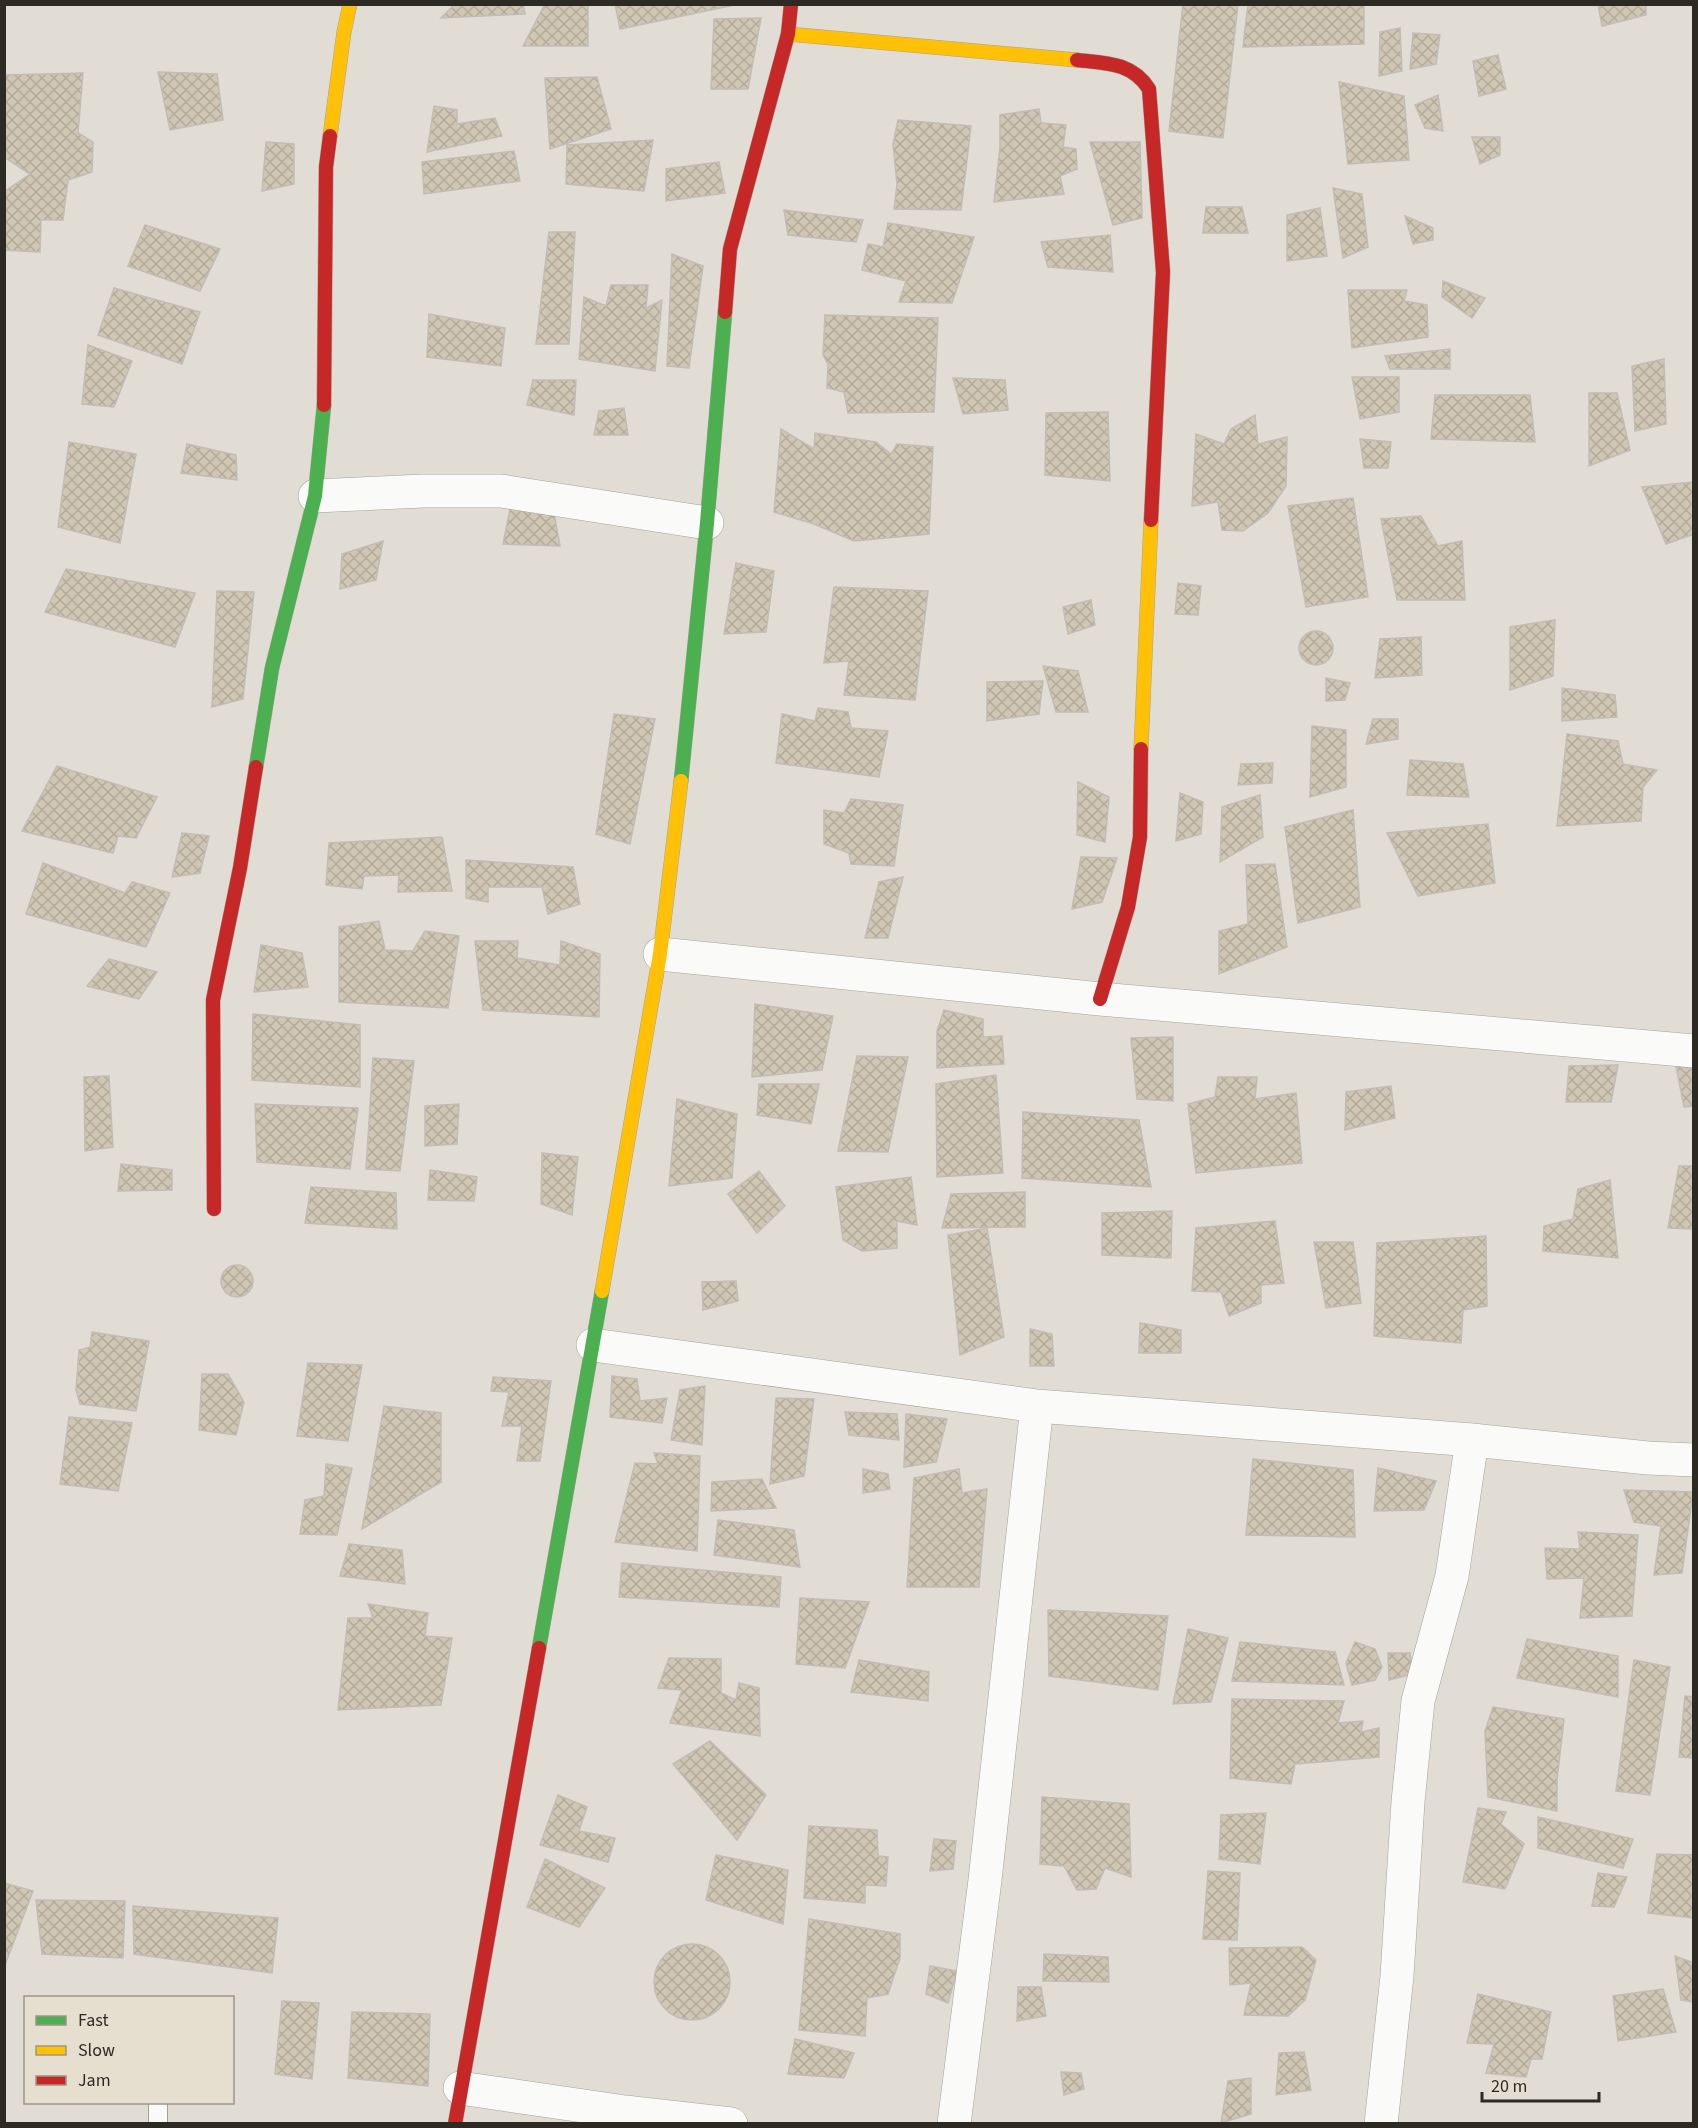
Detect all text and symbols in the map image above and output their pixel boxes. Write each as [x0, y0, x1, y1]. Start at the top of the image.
legend [24, 1996, 234, 2104]
text: Fast [78, 2008, 109, 2033]
text: Slow [78, 2038, 115, 2063]
scale bar [1482, 2065, 1599, 2103]
text: Jam [78, 2068, 111, 2093]
text: 20 m [1491, 2074, 1527, 2099]

